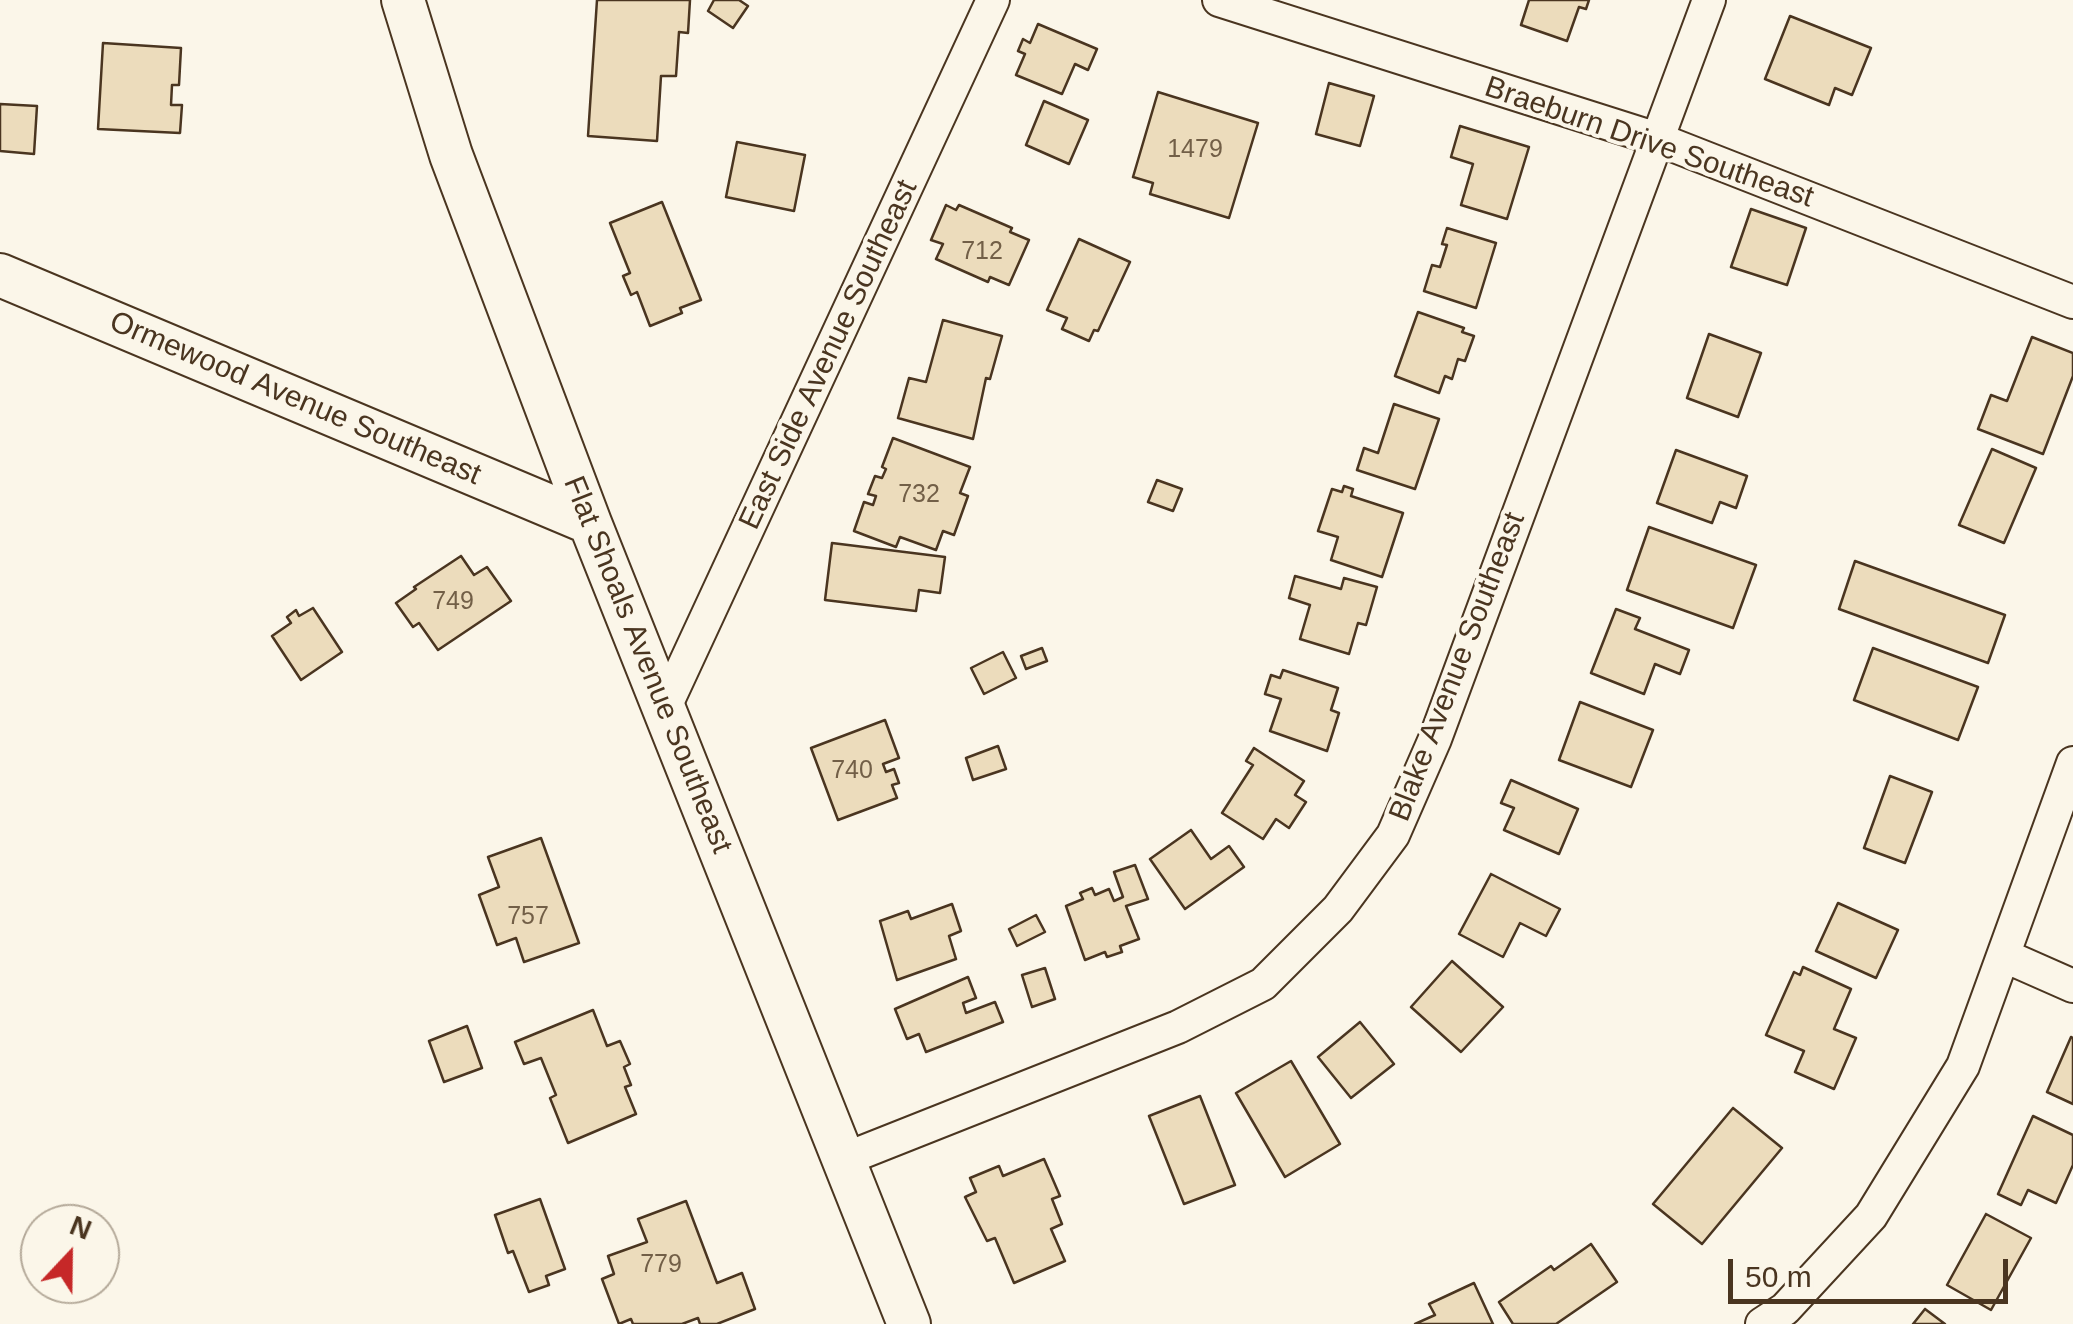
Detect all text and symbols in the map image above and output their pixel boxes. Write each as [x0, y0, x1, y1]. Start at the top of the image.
street label: Braeburn Drive Southeast [1480, 70, 1818, 216]
house number: 1479 [1167, 135, 1223, 165]
street label: East Side Avenue Southeast [732, 175, 926, 535]
house number: 712 [961, 237, 1003, 267]
street label: Ormewood Avenue Southeast [104, 304, 486, 494]
street label: Flat Shoals Avenue Southeast [555, 471, 739, 859]
house number: 732 [898, 480, 940, 510]
street label: Blake Avenue Southeast [1382, 507, 1534, 827]
house number: 749 [432, 587, 474, 617]
house number: 740 [831, 756, 873, 786]
house number: 757 [507, 902, 549, 932]
north arrow [20, 1204, 120, 1304]
text: N [65, 1209, 96, 1246]
scale bar [1733, 1239, 2013, 1301]
house number: 779 [640, 1250, 682, 1280]
text: 50 m [1745, 1260, 1812, 1293]

